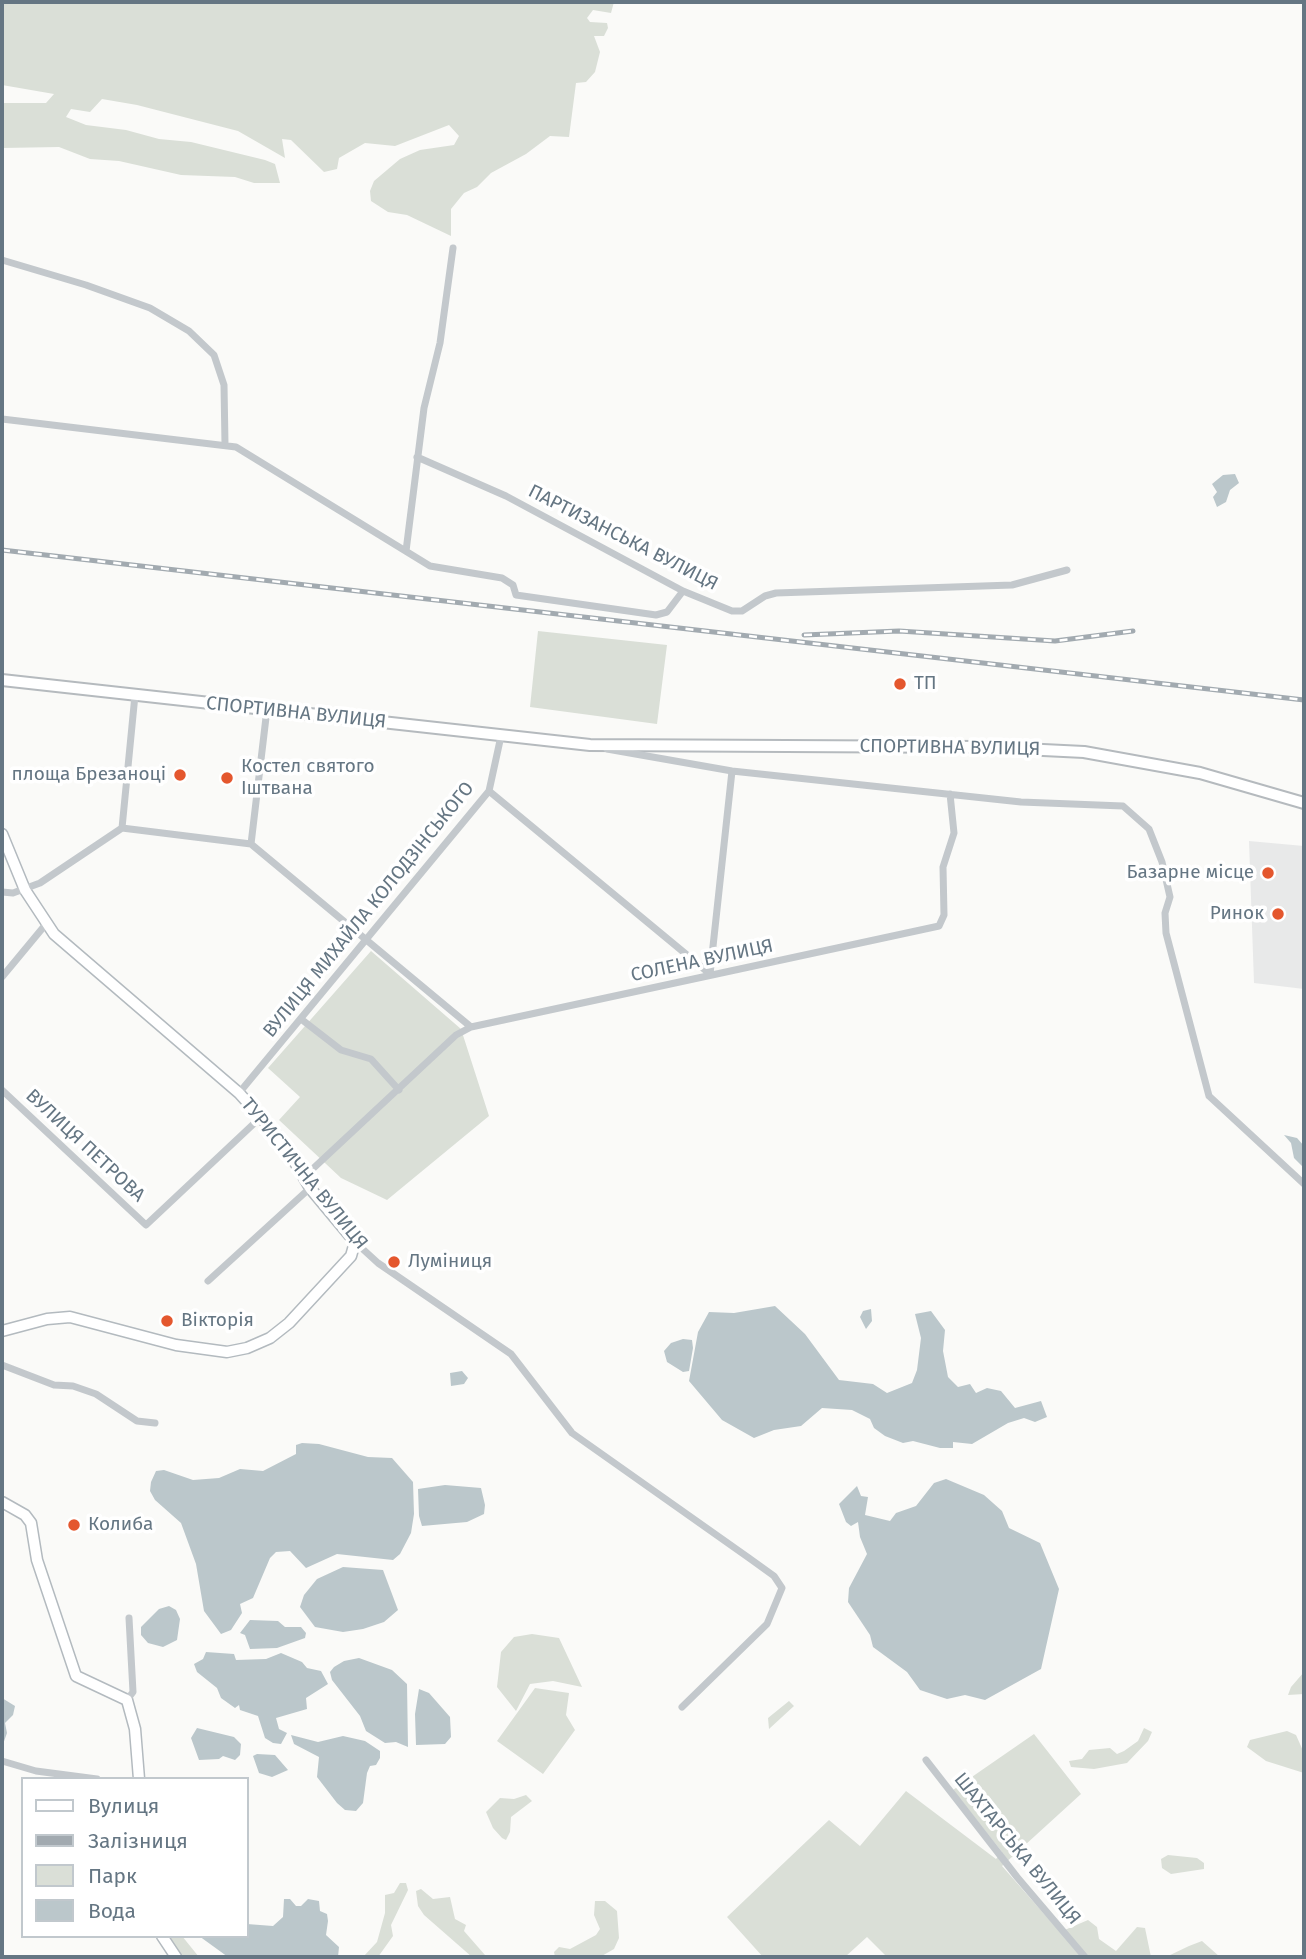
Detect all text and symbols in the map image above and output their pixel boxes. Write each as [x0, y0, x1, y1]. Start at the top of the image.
street label: ПАРТИЗАНСЬКА ВУЛИЦЯ [524, 480, 722, 596]
place label: ТП [914, 673, 937, 695]
marker: ТП [892, 676, 908, 692]
street label: СПОРТИВНА ВУЛИЦЯ [205, 692, 387, 734]
street label: СПОРТИВНА ВУЛИЦЯ [859, 735, 1041, 761]
place label: Костел святого Іштвана [241, 756, 375, 800]
place label: площа Брезаноці [12, 764, 166, 786]
marker: площа Брезаноці [172, 767, 188, 783]
marker: Костел святого Іштвана [219, 770, 235, 786]
street label: ВУЛИЦЯ МИХАЙЛА КОЛОДЗІНСЬКОГО [259, 778, 479, 1042]
place label: Базарне місце [1127, 862, 1254, 884]
marker: Базарне місце [1260, 865, 1276, 881]
place label: Ринок [1210, 903, 1264, 925]
marker: Ринок [1270, 906, 1286, 922]
street label: СОЛЕНА ВУЛИЦЯ [629, 935, 775, 987]
street label: ВУЛИЦЯ ПЕТРОВА [21, 1085, 149, 1207]
street label: ТУРИСТИЧНА ВУЛИЦЯ [236, 1094, 372, 1254]
place label: Луміниця [408, 1251, 492, 1273]
marker: Луміниця [386, 1254, 402, 1270]
place label: Вікторія [181, 1310, 254, 1332]
marker: Вікторія [159, 1313, 175, 1329]
place label: Колиба [88, 1514, 153, 1536]
marker: Колиба [66, 1517, 82, 1533]
street label: ШАХТАРСЬКА ВУЛИЦЯ [949, 1768, 1085, 1930]
legend [21, 1777, 248, 1938]
text: Вулиця [88, 1793, 159, 1819]
text: Залізниця [88, 1828, 188, 1854]
text: Парк [88, 1863, 137, 1889]
text: Вода [88, 1898, 136, 1924]

